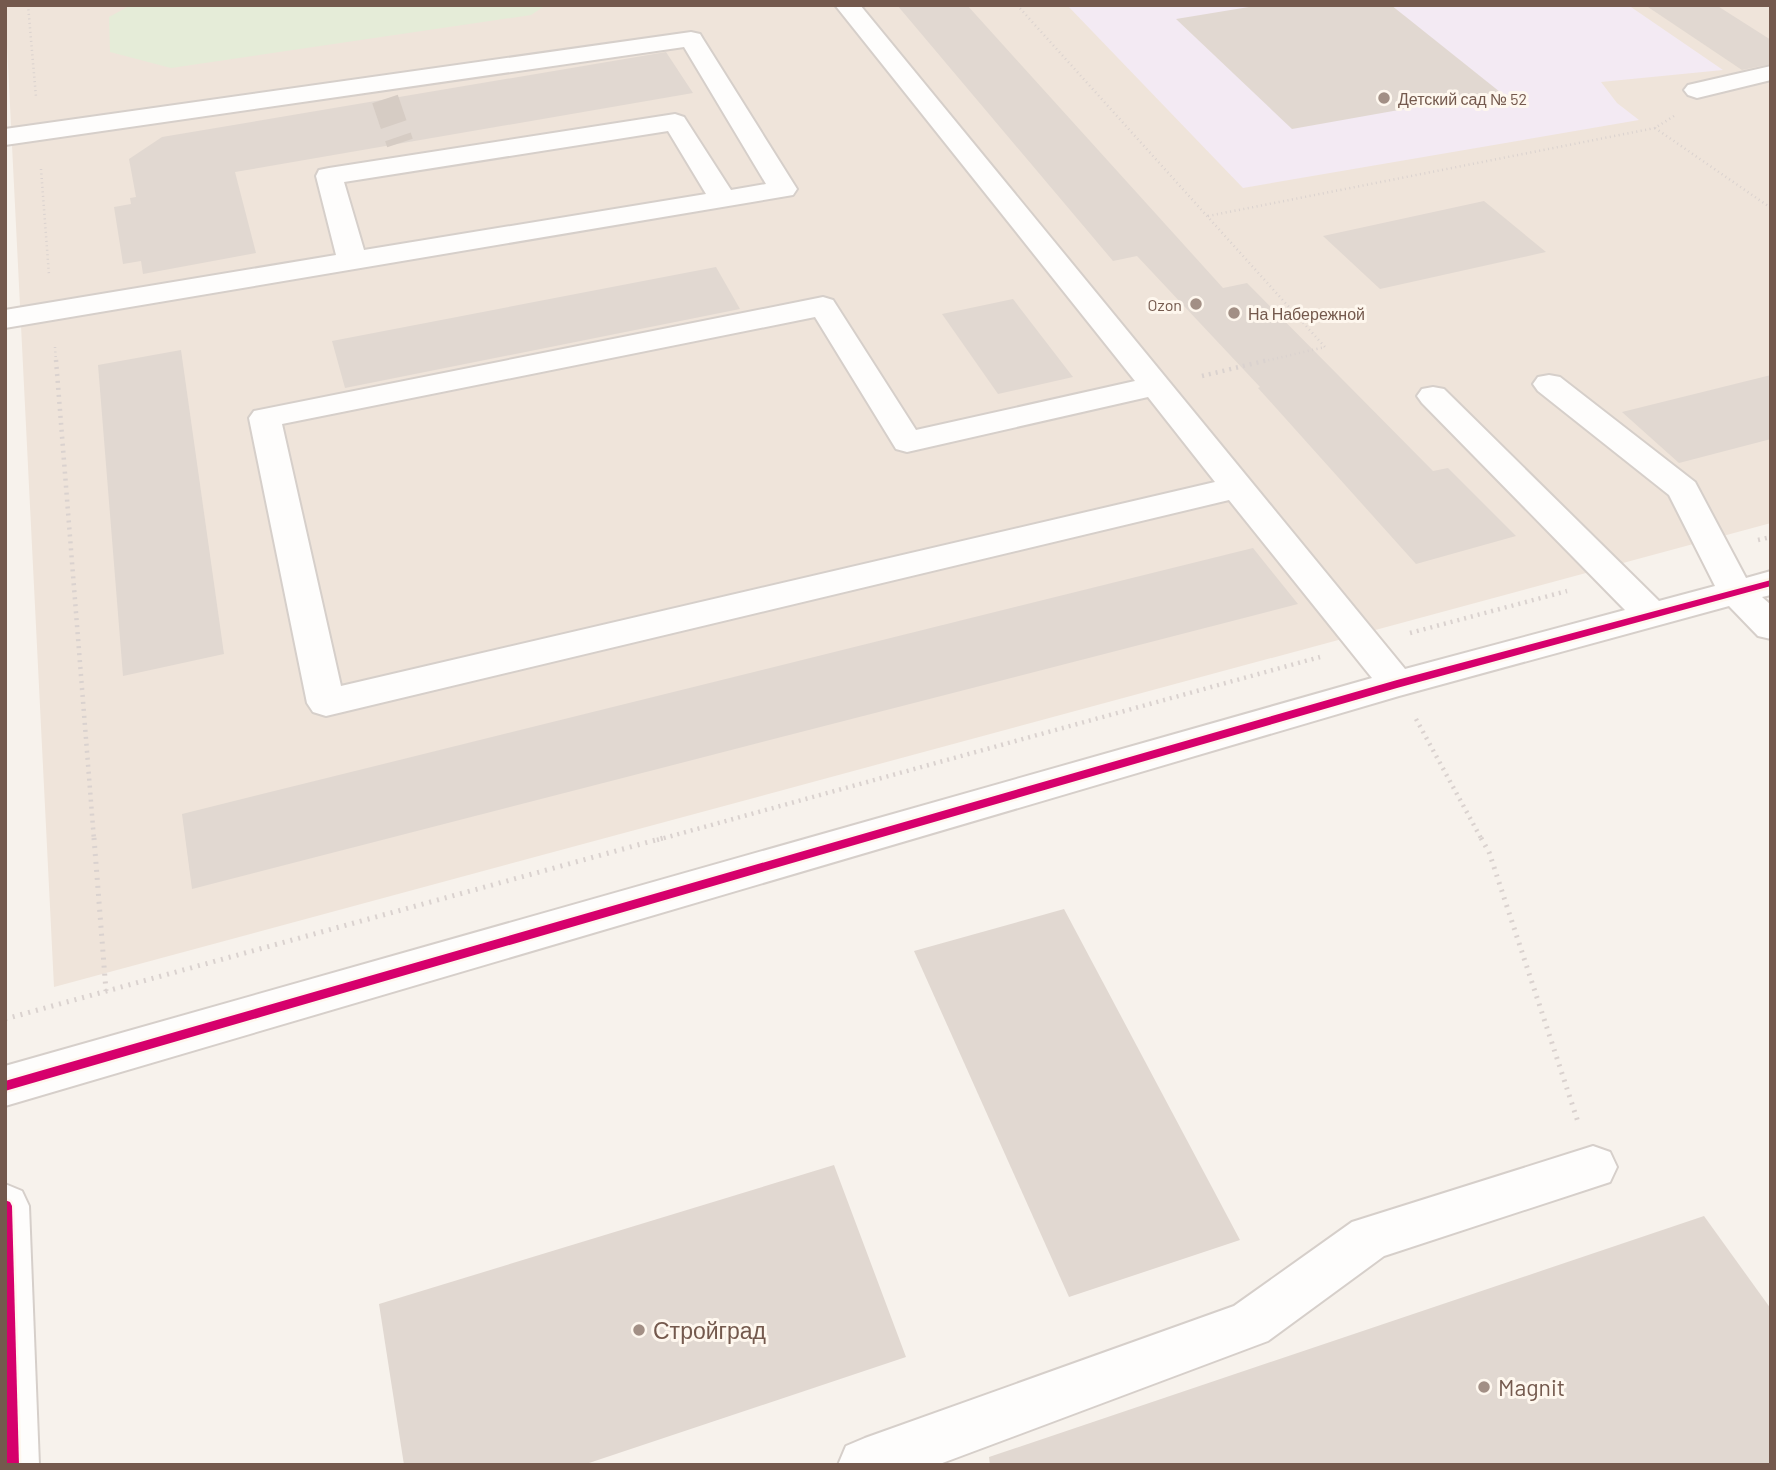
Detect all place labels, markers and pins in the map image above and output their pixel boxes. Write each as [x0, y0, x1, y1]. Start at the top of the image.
place label: Детский сад № 52 [1398, 89, 1527, 108]
marker: Детский сад № 52 [1376, 90, 1392, 106]
place label: Ozon [1148, 295, 1182, 314]
marker: Ozon [1188, 296, 1204, 312]
place label: На Набережной [1248, 304, 1365, 323]
marker: На Набережной [1226, 305, 1242, 321]
place label: Стройград [653, 1316, 767, 1344]
marker: Стройград [631, 1322, 647, 1338]
place label: Magnit [1498, 1373, 1565, 1401]
marker: Magnit [1476, 1379, 1492, 1395]

